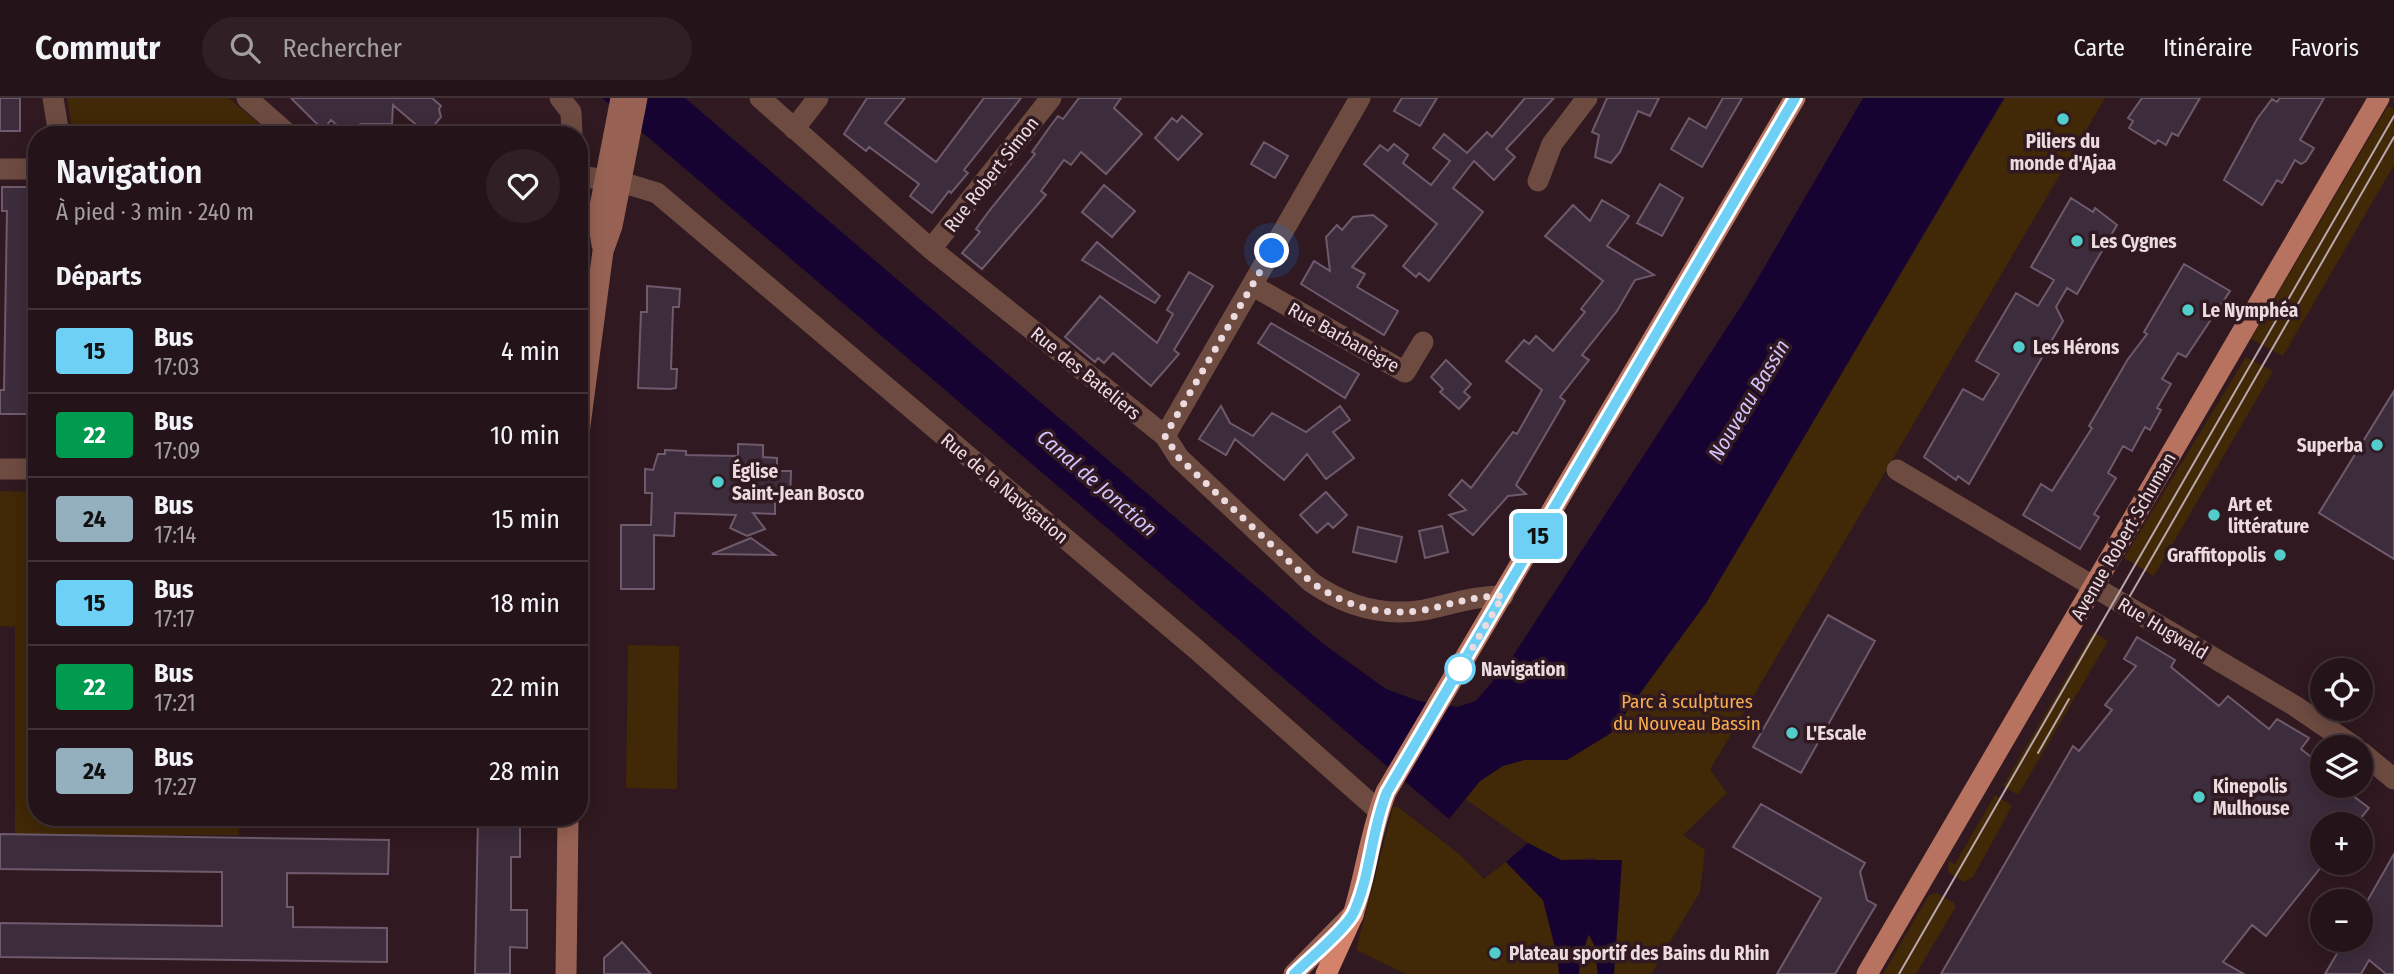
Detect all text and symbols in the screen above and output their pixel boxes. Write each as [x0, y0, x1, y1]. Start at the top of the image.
search box [202, 17, 692, 80]
text: Commutr [35, 28, 160, 68]
icon: search [226, 29, 264, 67]
text: Rechercher [282, 33, 402, 64]
text: Carte [2074, 34, 2125, 62]
text: Itinéraire [2163, 34, 2253, 62]
text: Favoris [2291, 34, 2359, 62]
marker: Piliers du monde d'Ajaa [2055, 111, 2071, 127]
street label: Rue Robert Simon [939, 112, 1044, 236]
place label: Piliers du monde d'Ajaa [2010, 130, 2116, 175]
button: heart [486, 149, 560, 223]
text: Navigation [56, 152, 202, 192]
text: À pied · 3 min · 240 m [56, 198, 254, 226]
place label: Les Cygnes [2091, 230, 2177, 253]
your location [1254, 233, 1289, 268]
marker: Les Cygnes [2069, 233, 2085, 249]
text: Départs [56, 261, 142, 292]
street label: Rue Barbanègre [1284, 297, 1403, 377]
place label: Le Nymphéa [2202, 299, 2298, 322]
marker: Le Nymphéa [2180, 302, 2196, 318]
text: Bus [154, 322, 193, 353]
street label: Rue des Bateliers [1026, 322, 1145, 425]
water label: Nouveau Bassin [1703, 335, 1795, 465]
text: 4 min [501, 336, 560, 367]
place label: Les Hérons [2033, 336, 2120, 359]
text: 15 [84, 337, 105, 365]
marker: Les Hérons [2011, 339, 2027, 355]
text: 17:03 [154, 353, 199, 381]
text: Bus [154, 406, 193, 437]
text: 10 min [490, 420, 560, 451]
text: 22 [83, 421, 106, 449]
water label: Canal de Jonction [1032, 424, 1162, 542]
street label: Rue de la Navigation [936, 428, 1073, 548]
place label: Superba [2297, 434, 2363, 457]
text: 17:09 [154, 437, 200, 465]
marker: Superba [2369, 437, 2385, 453]
street label: Avenue Robert Schuman [2066, 448, 2181, 624]
place label: Église Saint-Jean Bosco [732, 458, 864, 505]
marker: Église Saint-Jean Bosco [710, 474, 726, 490]
text: Bus [154, 490, 193, 521]
place label: Art et littérature [2227, 493, 2310, 538]
text: 15 min [492, 504, 560, 535]
text: 24 [83, 505, 106, 533]
marker: Art et littérature [2206, 507, 2222, 523]
line badge: 15 [1506, 513, 1570, 559]
text: 17:14 [154, 521, 196, 549]
text: 15 [1527, 522, 1549, 550]
place label: Graffitopolis [2167, 544, 2267, 567]
marker: Graffitopolis [2272, 547, 2288, 563]
text: Bus [154, 574, 193, 605]
text: 18 min [491, 588, 560, 619]
text: 15 [84, 589, 105, 617]
street label: Rue Hugwald [2114, 593, 2212, 664]
text: 17:17 [154, 605, 195, 633]
marker: Navigation [1445, 654, 1475, 684]
text: Bus [154, 658, 193, 689]
place label: Navigation [1481, 658, 1566, 681]
map controls [2310, 658, 2373, 952]
button: locate [2310, 658, 2373, 721]
text: 22 min [491, 672, 560, 703]
text: 22 [83, 673, 106, 701]
text: 17:21 [154, 689, 196, 717]
park label: Parc à sculptures du Nouveau Bassin [1613, 690, 1761, 735]
place label: L'Escale [1806, 722, 1867, 745]
marker: L'Escale [1784, 725, 1800, 741]
button: layers [2310, 735, 2373, 798]
text: Bus [154, 742, 193, 773]
text: 28 min [489, 756, 560, 787]
text: 24 [83, 757, 106, 785]
text: 17:27 [154, 773, 196, 801]
place label: Kinepolis Mulhouse [2213, 775, 2290, 820]
marker: Kinepolis Mulhouse [2191, 789, 2207, 805]
button: + [2310, 812, 2373, 875]
button: − [2310, 889, 2373, 952]
place label: Plateau sportif des Bains du Rhin [1509, 942, 1770, 965]
marker: Plateau sportif des Bains du Rhin [1487, 945, 1503, 961]

